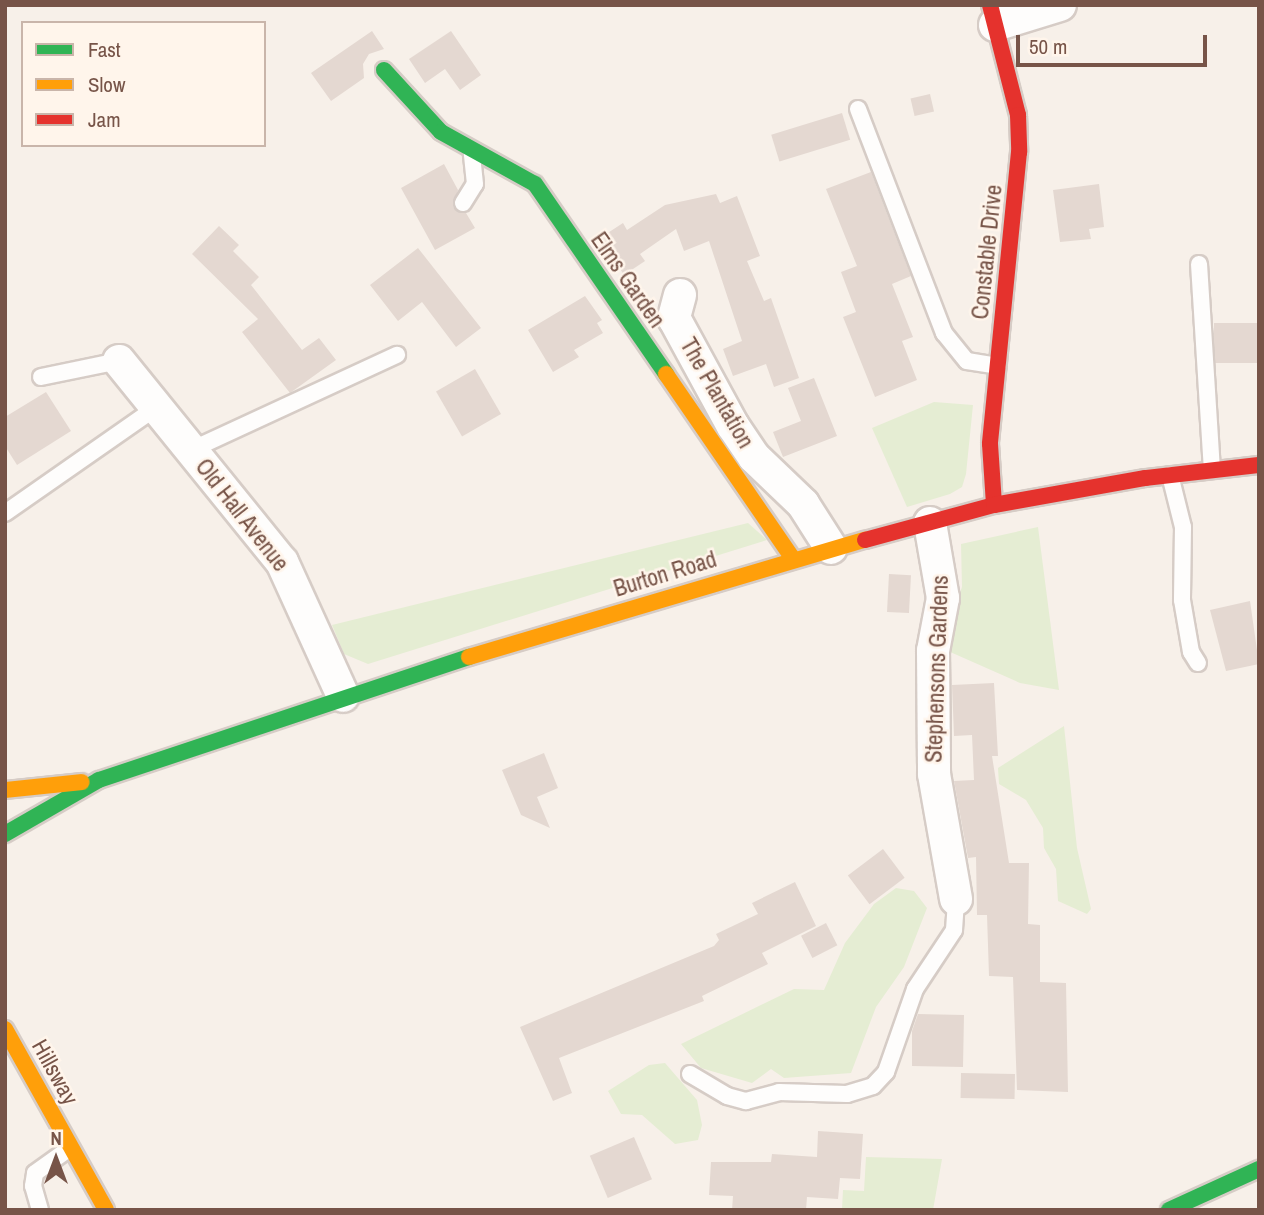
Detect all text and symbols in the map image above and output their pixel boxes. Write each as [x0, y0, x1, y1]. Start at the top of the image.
legend [21, 21, 266, 147]
scale bar [1019, 21, 1210, 65]
text: 50 m [1029, 32, 1067, 61]
text: Fast [88, 35, 121, 64]
text: Slow [88, 70, 125, 99]
text: Jam [88, 105, 121, 134]
street label: Constable Drive [966, 183, 1008, 321]
street label: Elms Garden [585, 227, 671, 333]
street label: The Plantation [674, 333, 760, 453]
street label: Old Hall Avenue [189, 453, 295, 577]
street label: Burton Road [610, 545, 720, 603]
street label: Stephensons Gardens [920, 575, 954, 763]
street label: Hillsway [26, 1035, 84, 1109]
north arrow [21, 1124, 91, 1194]
text: N [50, 1125, 62, 1151]

